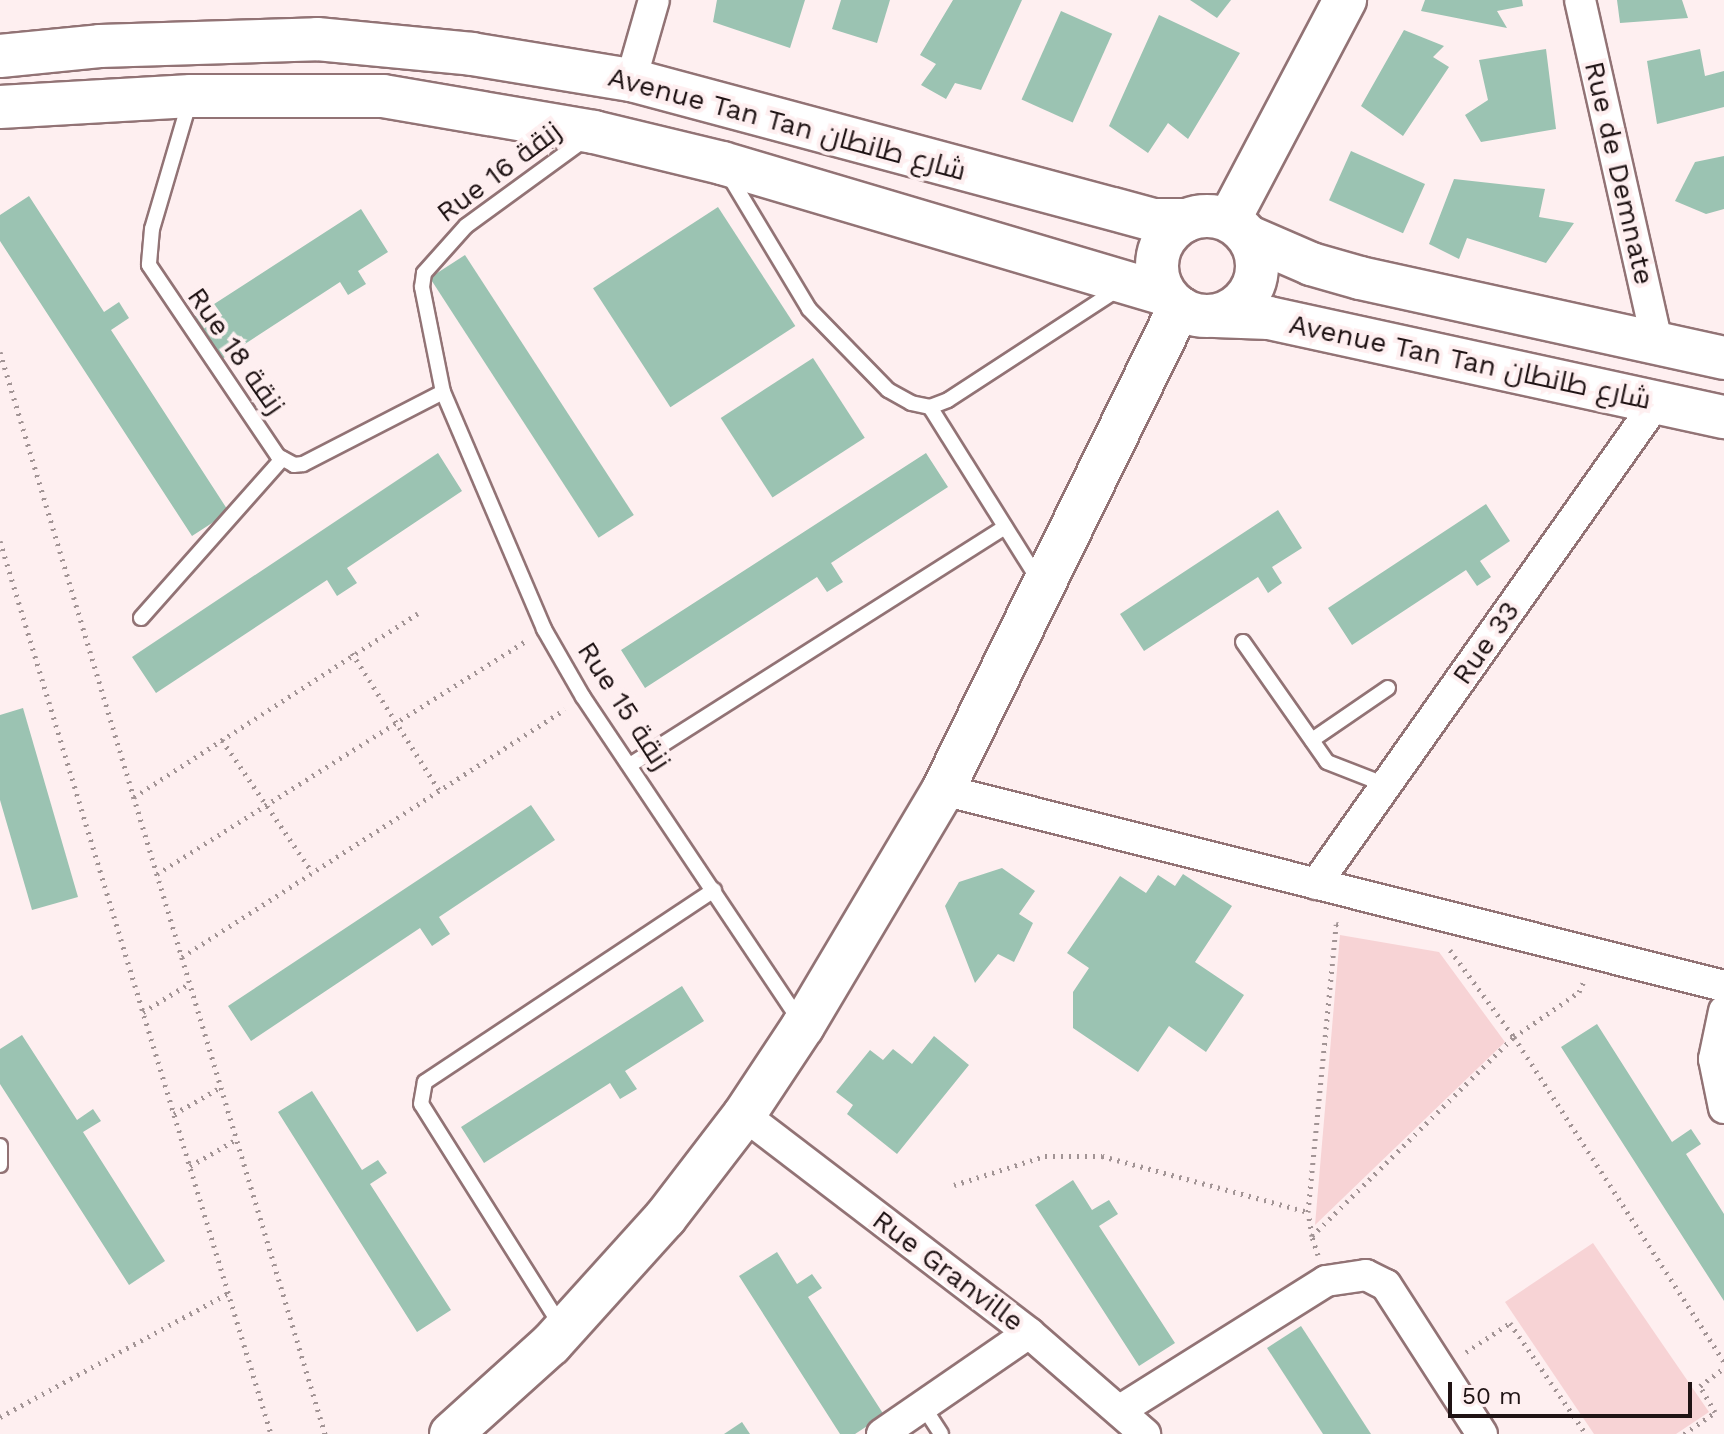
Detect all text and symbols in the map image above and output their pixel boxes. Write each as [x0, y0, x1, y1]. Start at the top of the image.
street label: Rue de Demnate [1577, 58, 1661, 288]
street label: Avenue Tan Tan شارع طانطان [604, 60, 970, 188]
street label: Rue 16 زنقة [430, 114, 568, 230]
street label: Rue 18 زنقة [180, 281, 292, 421]
street label: Avenue Tan Tan شارع طانطان [1285, 307, 1655, 417]
street label: Rue 33 [1445, 595, 1527, 691]
street label: Rue 15 زنقة [570, 635, 678, 777]
street label: Rue Granville [866, 1203, 1030, 1339]
scale bar [1452, 1366, 1696, 1416]
text: 50 m [1462, 1382, 1522, 1410]

